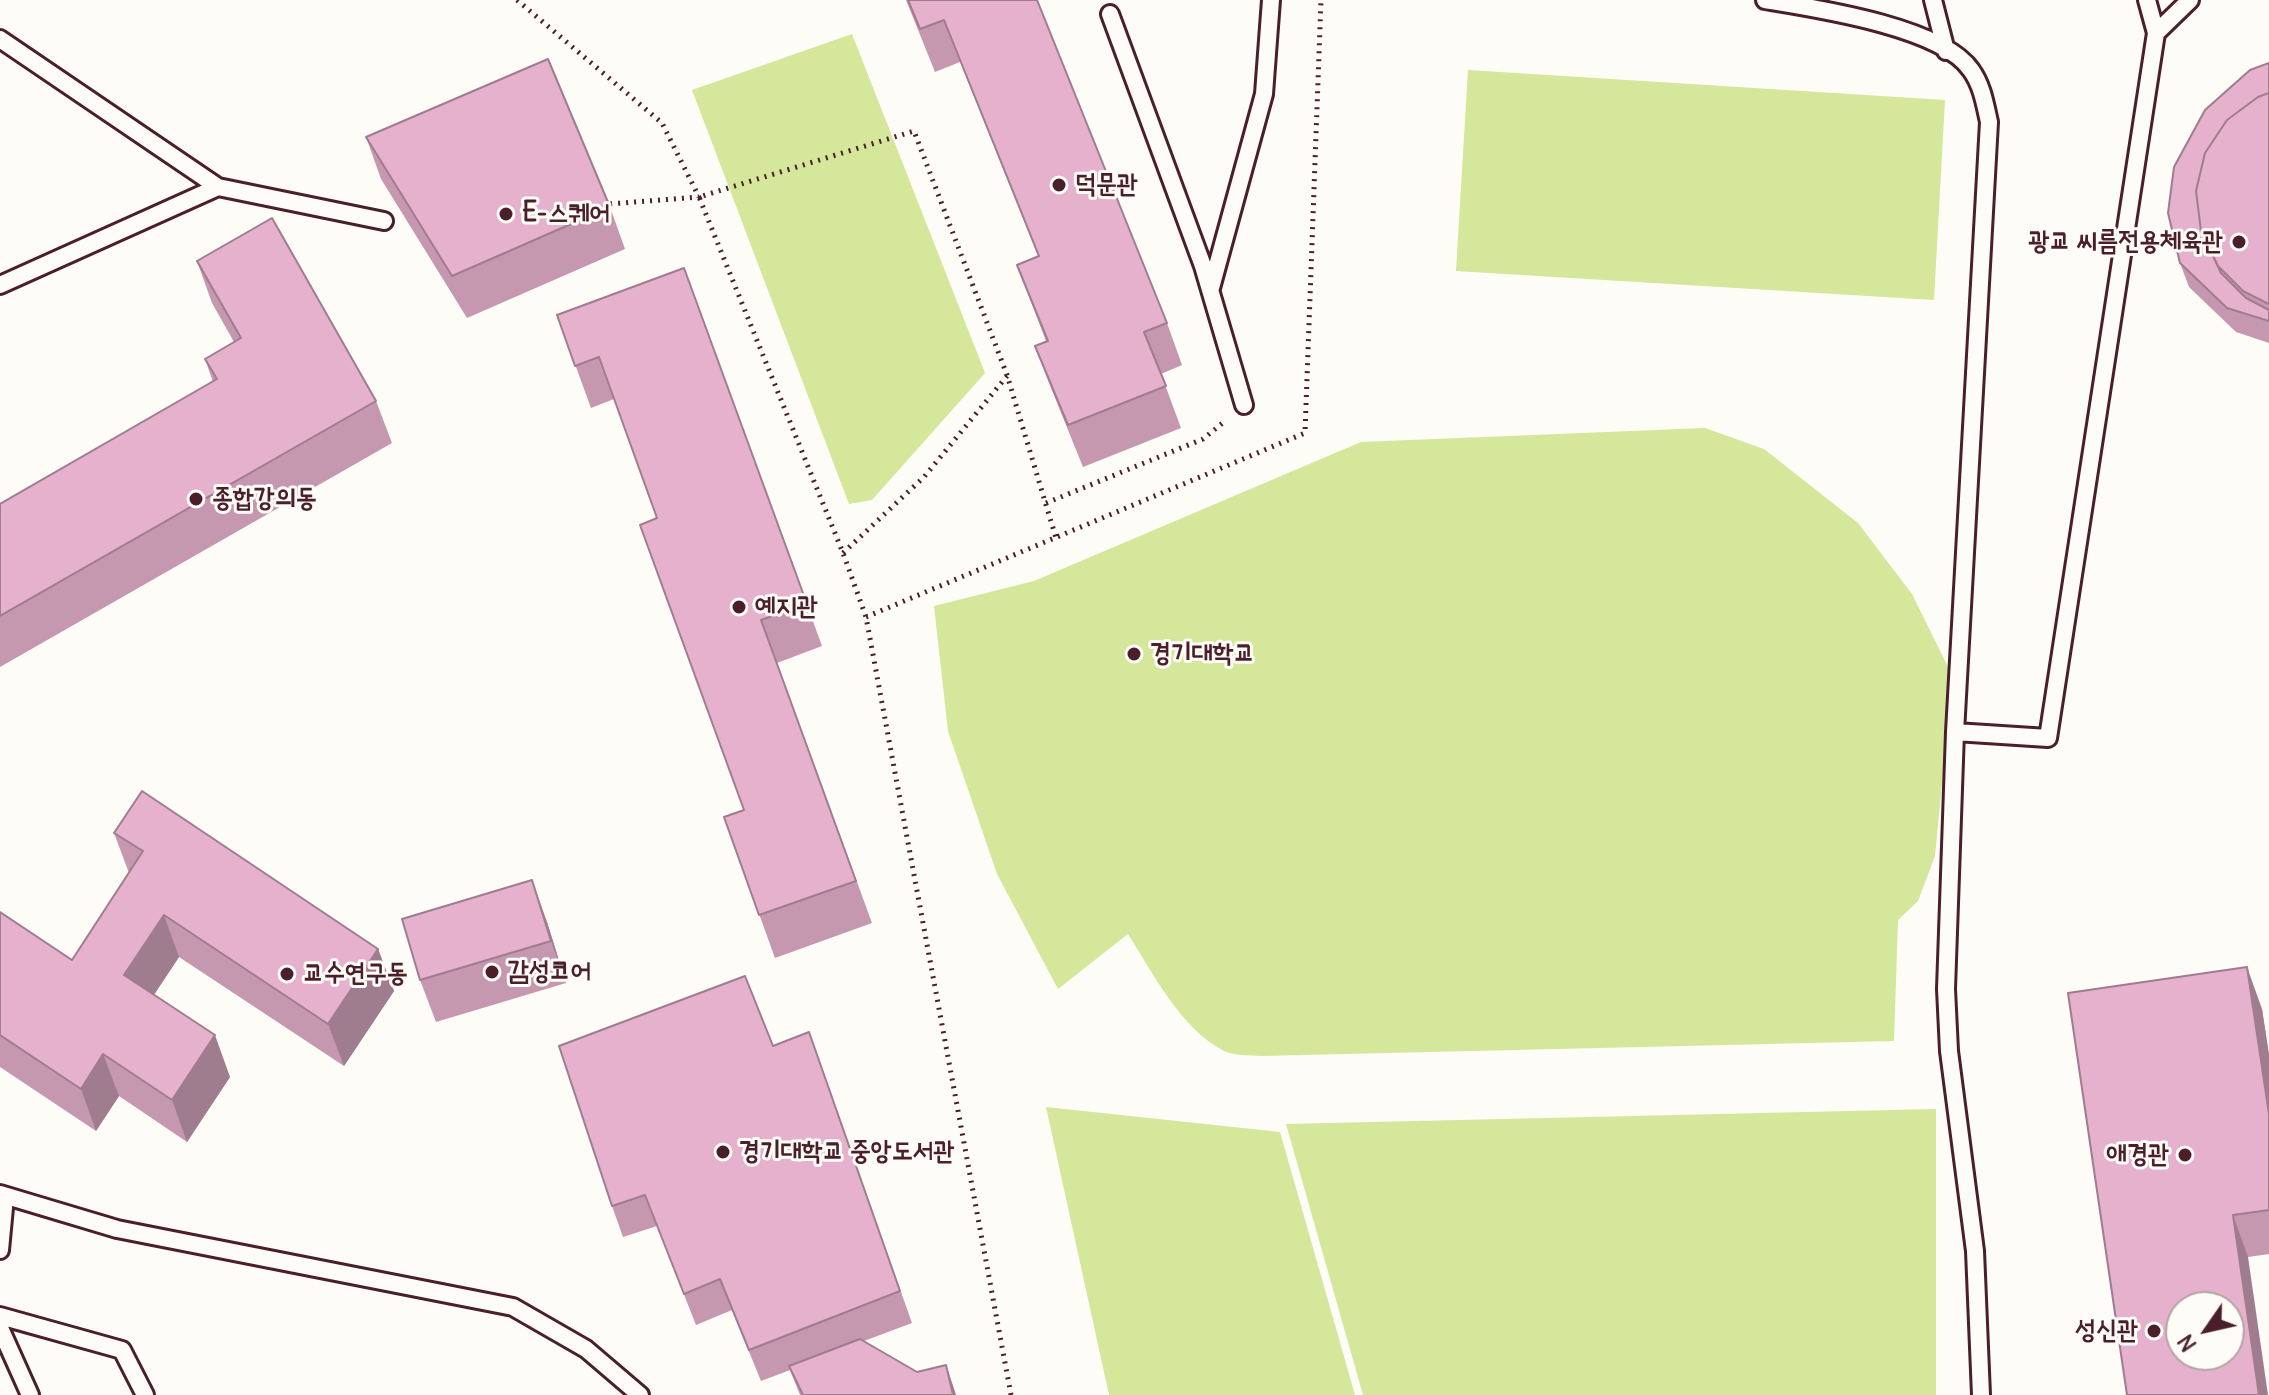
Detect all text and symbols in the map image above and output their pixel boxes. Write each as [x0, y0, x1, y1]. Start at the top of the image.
place label: 덕문관 [1075, 169, 1138, 201]
marker: 덕문관 [1050, 176, 1068, 194]
place label: E-스퀘어 [522, 198, 610, 230]
marker: E-스퀘어 [497, 205, 515, 223]
place label: 광교 씨름전용체육관 [2029, 226, 2223, 258]
marker: 광교 씨름전용체육관 [2230, 233, 2248, 251]
place label: 종합강의동 [212, 483, 317, 515]
marker: 종합강의동 [187, 490, 205, 508]
place label: 예지관 [755, 591, 818, 623]
marker: 예지관 [730, 598, 748, 616]
place label: 경기대학교 [1150, 638, 1255, 670]
marker: 경기대학교 [1125, 645, 1143, 663]
place label: 감성코어 [508, 956, 592, 988]
place label: 교수연구동 [303, 958, 408, 990]
marker: 감성코어 [483, 963, 501, 981]
marker: 교수연구동 [278, 965, 296, 983]
place label: 경기대학교 중앙도서관 [739, 1136, 954, 1168]
place label: 애경관 [2106, 1139, 2169, 1171]
marker: 경기대학교 중앙도서관 [714, 1143, 732, 1161]
marker: 애경관 [2176, 1146, 2194, 1164]
north arrow [2165, 1291, 2245, 1371]
place label: 성신관 [2075, 1315, 2138, 1347]
marker: 성신관 [2145, 1322, 2163, 1340]
text: N [2171, 1329, 2203, 1357]

